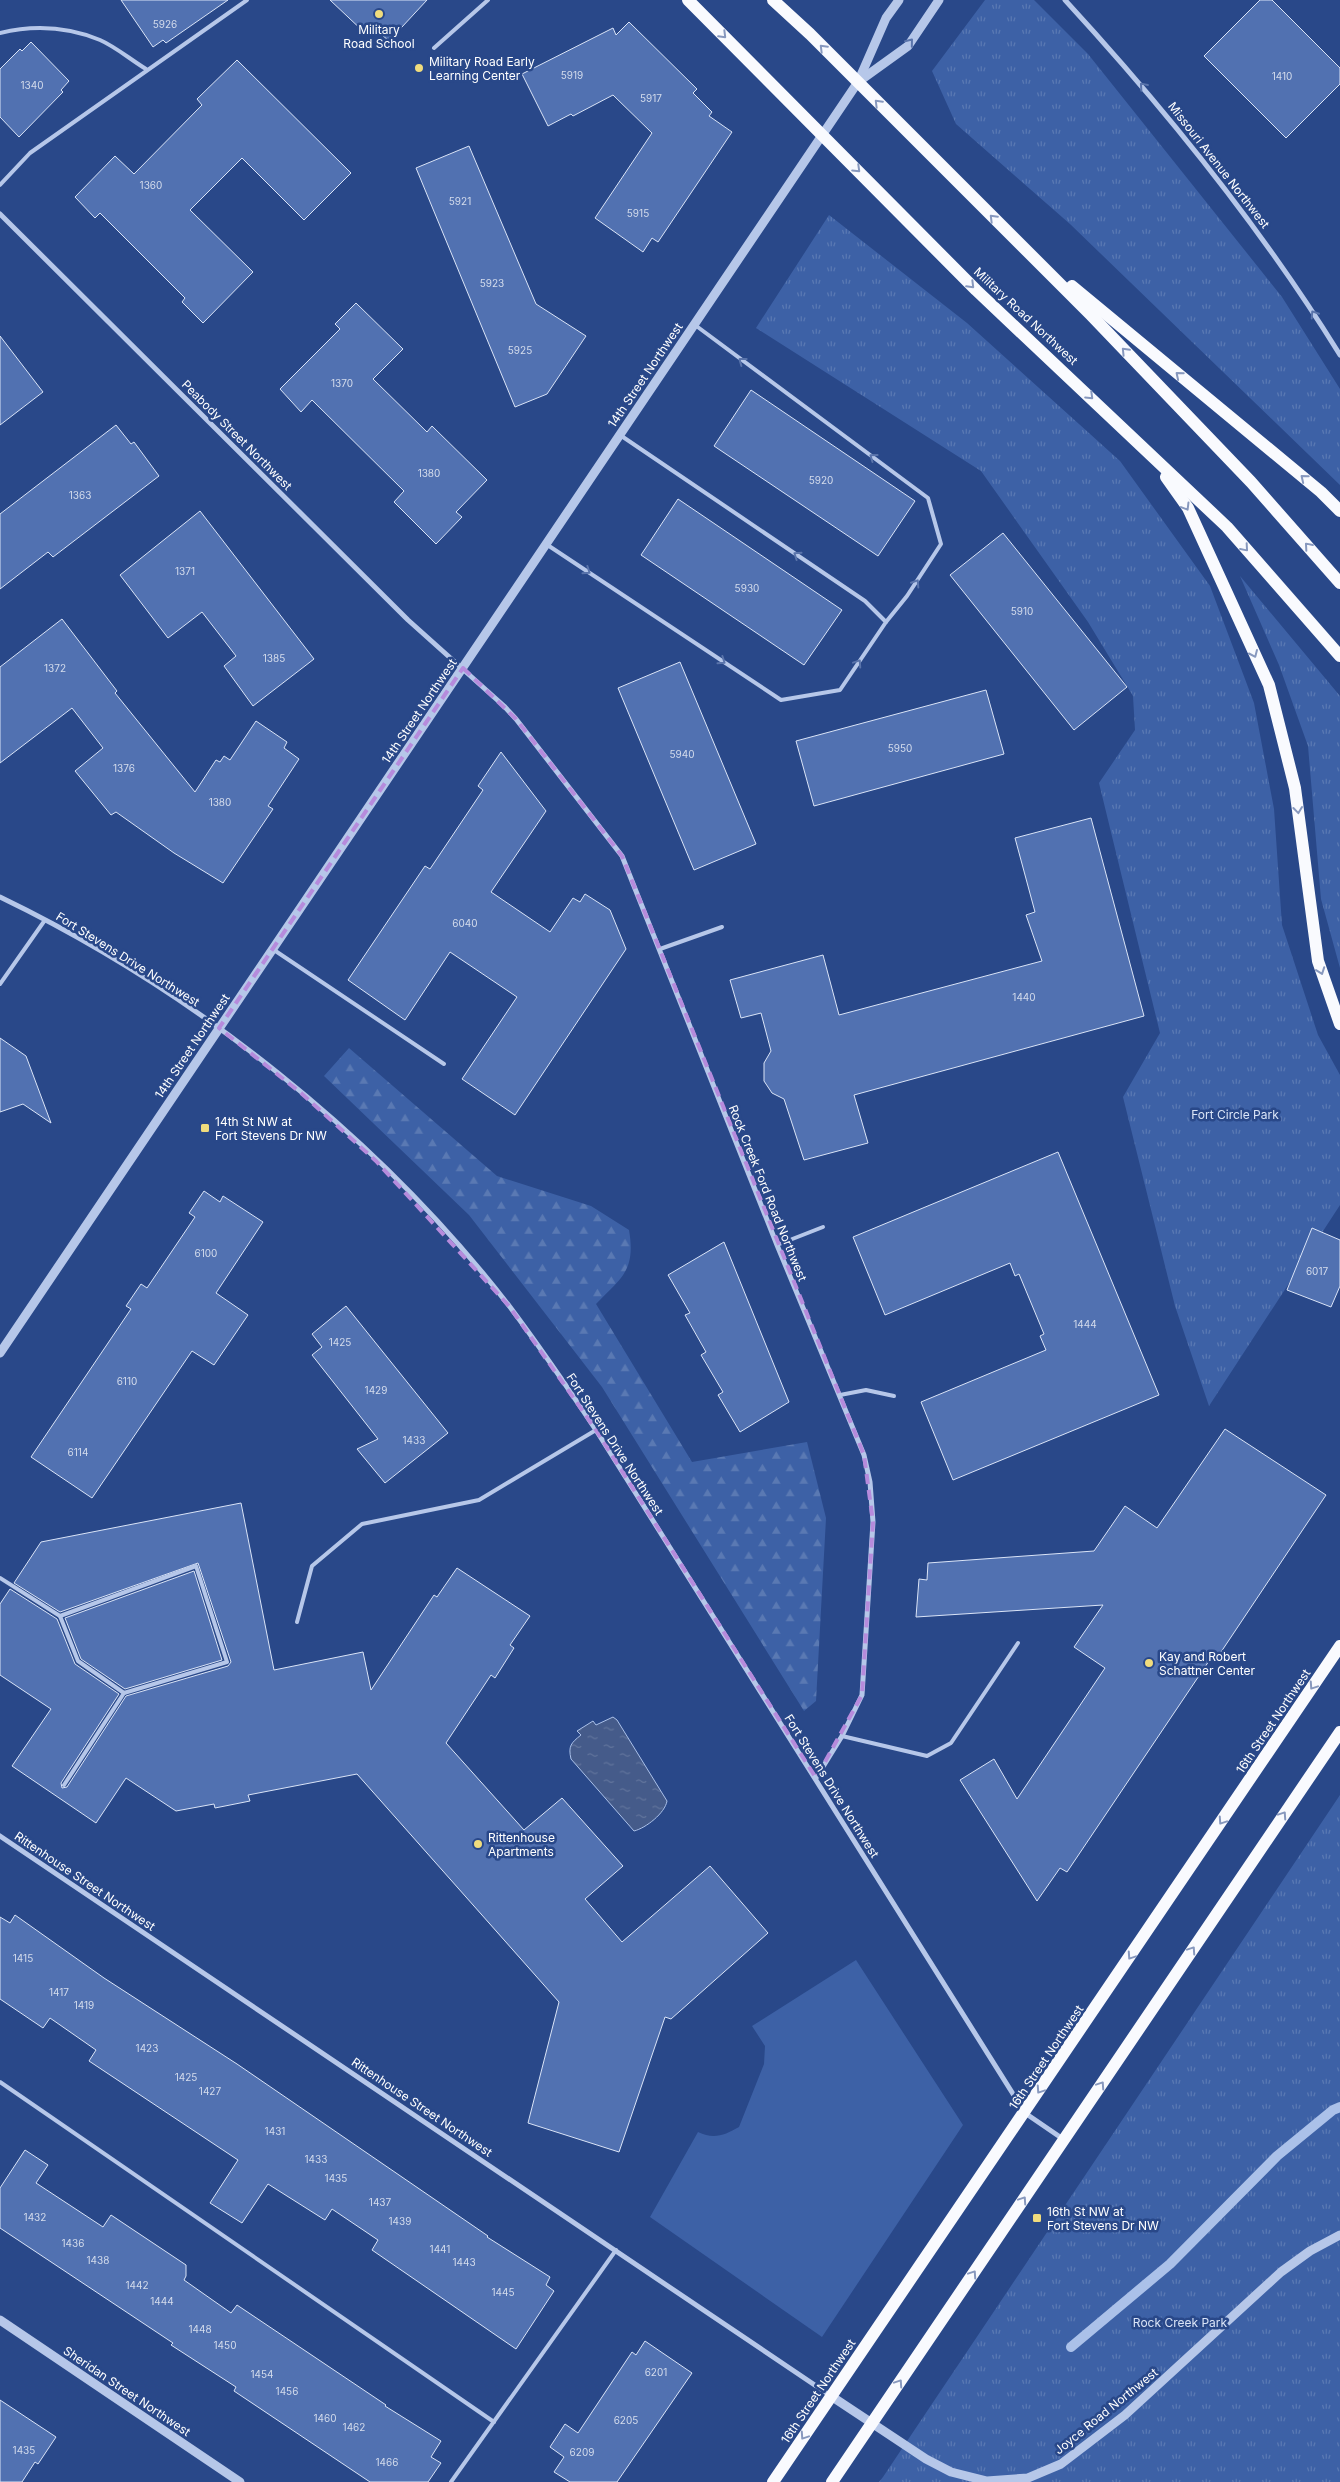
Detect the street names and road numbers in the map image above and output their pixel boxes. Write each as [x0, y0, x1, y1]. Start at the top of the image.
street label: Missouri Avenue Northwest [1165, 99, 1273, 231]
street label: Military Road Northwest [971, 264, 1081, 368]
street label: 14th Street Northwest [604, 320, 686, 430]
street label: Peabody Street Northwest [179, 377, 295, 493]
street label: 14th Street Northwest [378, 656, 460, 766]
street label: Fort Stevens Drive Northwest [53, 909, 203, 1009]
street label: 14th Street Northwest [151, 991, 233, 1101]
street label: Rock Creek Ford Road Northwest [726, 1103, 810, 1283]
street label: Fort Stevens Drive Northwest [563, 1370, 667, 1518]
street label: 16th Street Northwest [1232, 1666, 1314, 1776]
street label: Fort Stevens Drive Northwest [782, 1711, 882, 1861]
street label: Rittenhouse Street Northwest [12, 1828, 158, 1934]
street label: 16th Street Northwest [1005, 2002, 1087, 2112]
street label: Rittenhouse Street Northwest [349, 2054, 495, 2160]
street label: 16th Street Northwest [777, 2336, 859, 2446]
street label: Sheridan Street Northwest [61, 2343, 193, 2439]
street label: Joyce Road Northwest [1051, 2365, 1161, 2457]

